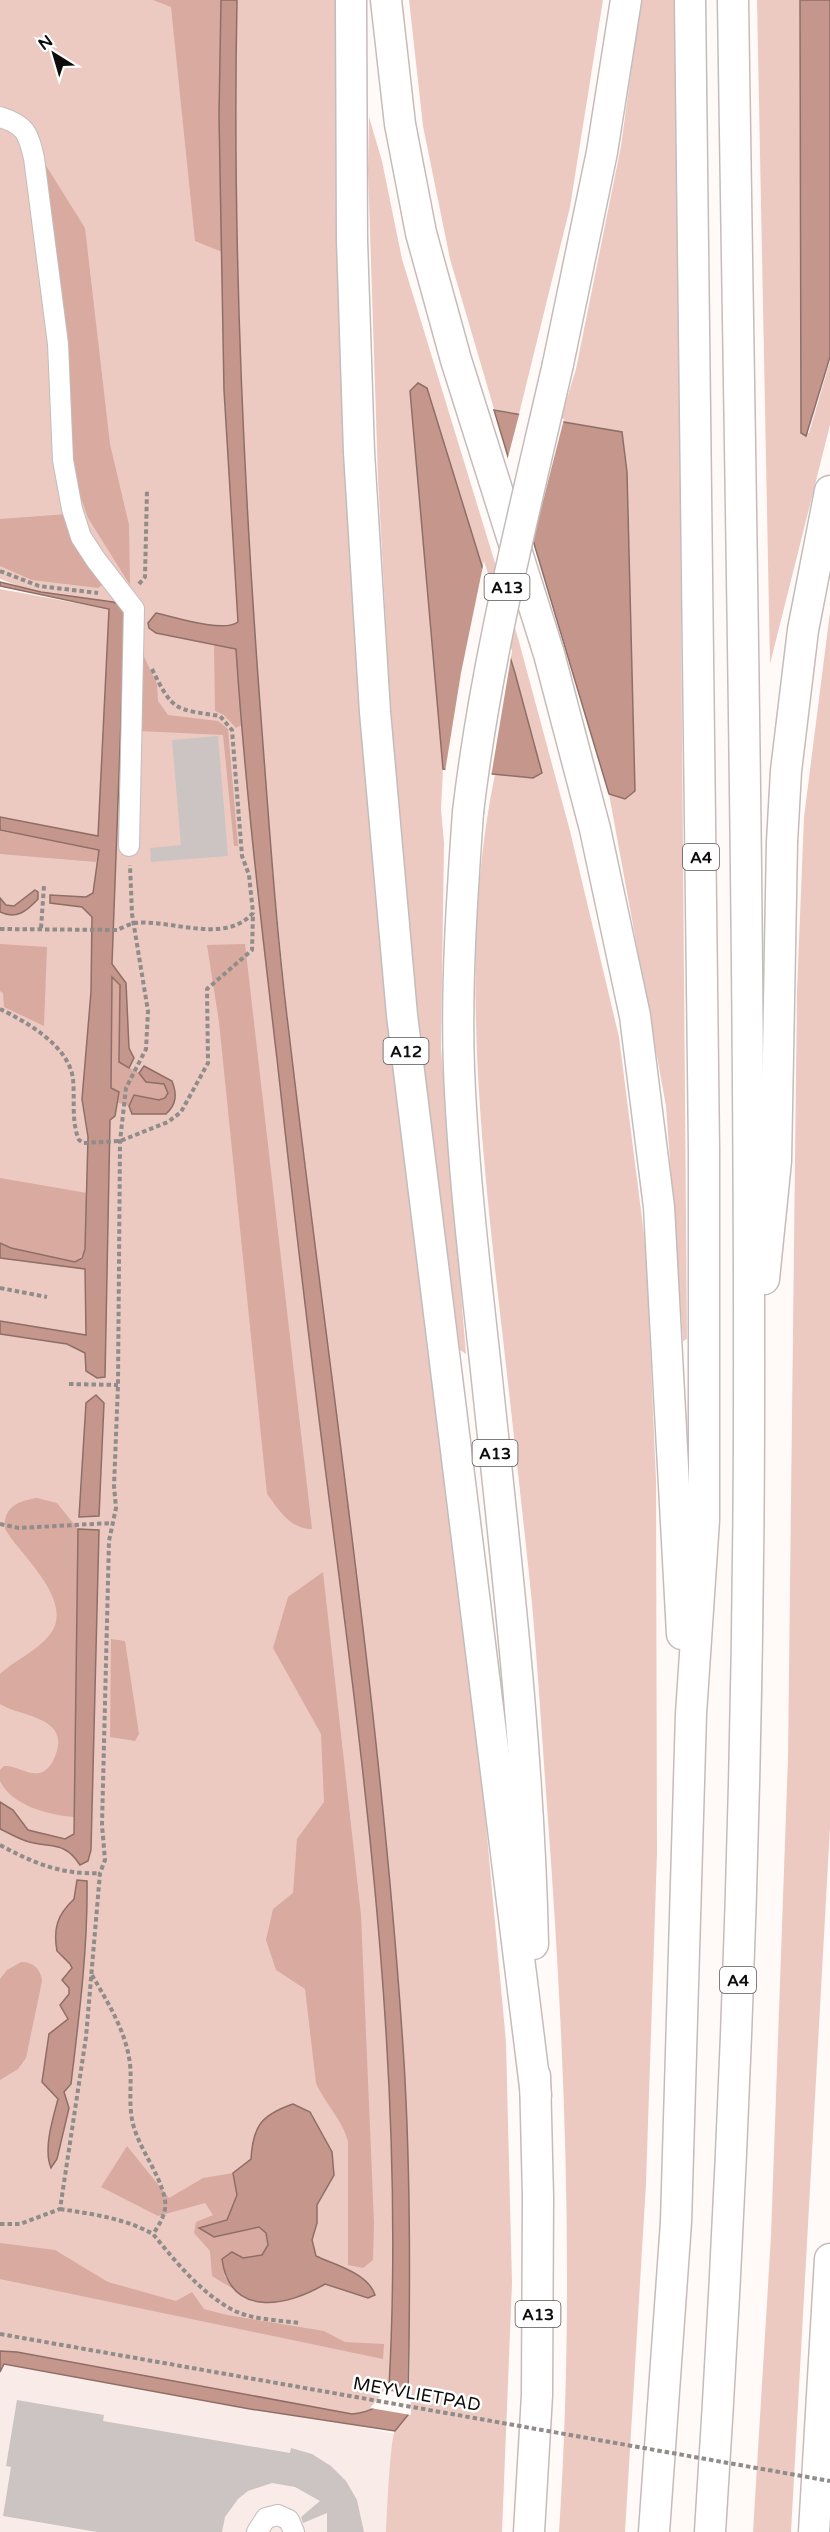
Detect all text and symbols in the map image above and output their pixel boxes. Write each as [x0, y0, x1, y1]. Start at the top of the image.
north arrow [24, 24, 84, 84]
text: N [34, 31, 57, 55]
road number: A13 [484, 574, 530, 600]
road number: A4 [683, 844, 719, 870]
road number: A12 [384, 1038, 428, 1064]
road number: A13 [472, 1440, 518, 1466]
road number: A4 [720, 1967, 756, 1993]
road number: A13 [516, 2301, 560, 2327]
street label: MEYVLIETPAD [351, 2372, 483, 2416]

